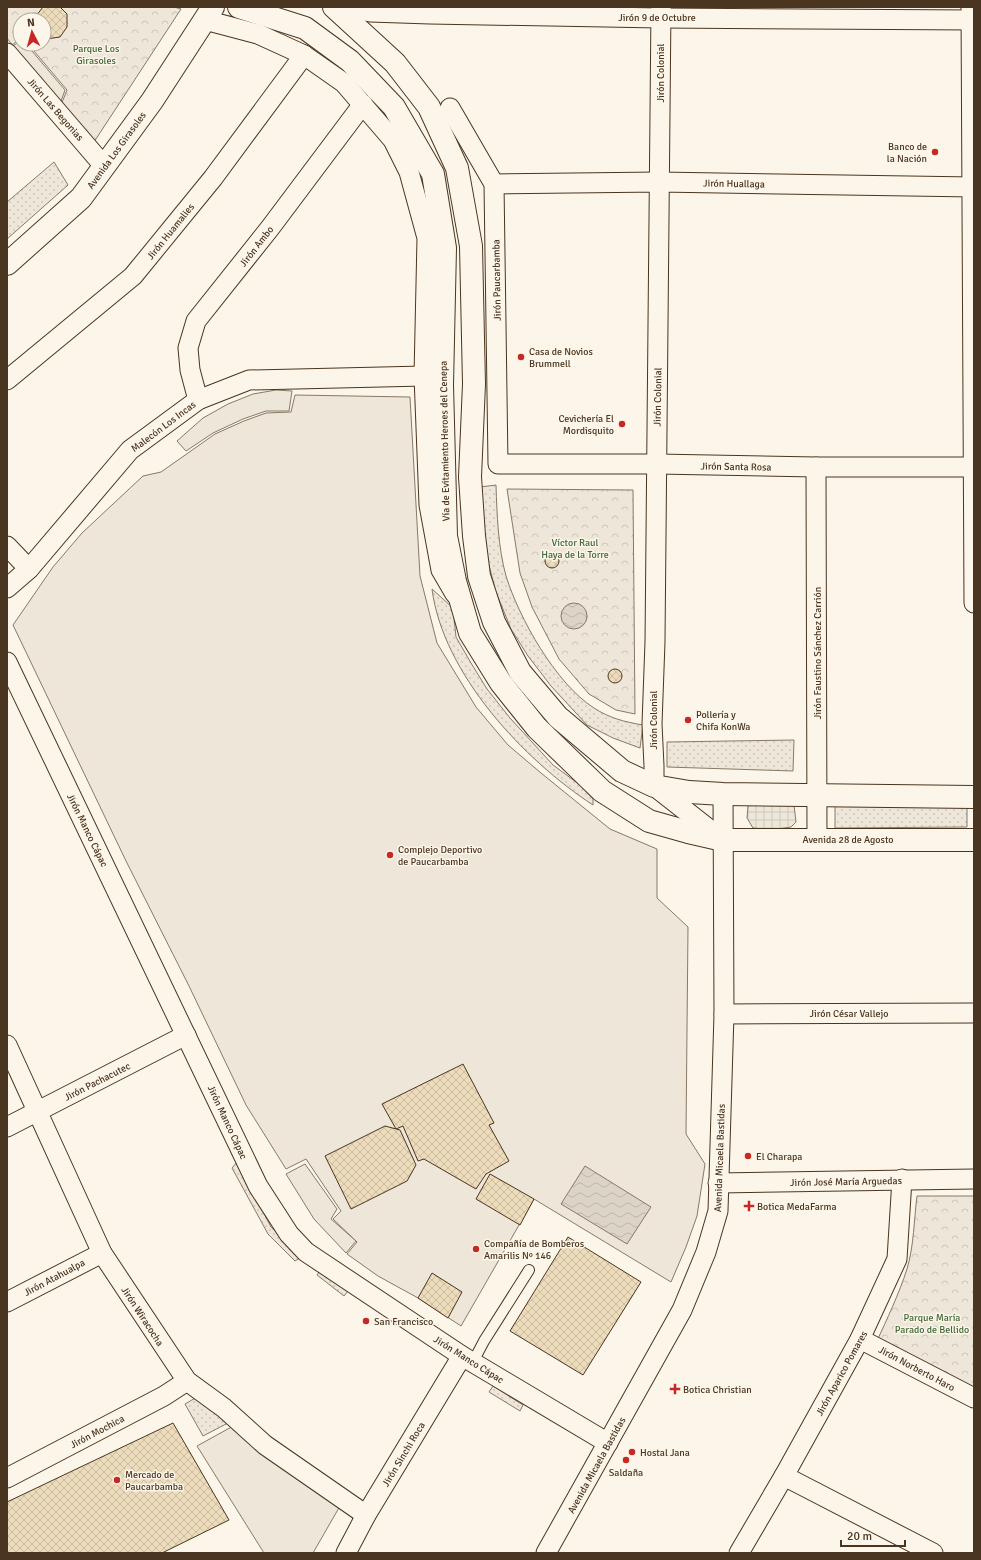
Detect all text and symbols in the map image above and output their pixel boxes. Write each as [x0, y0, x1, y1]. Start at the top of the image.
north arrow [12, 12, 52, 52]
street label: Jirón 9 de Octubre [618, 12, 696, 24]
text: N [27, 16, 35, 29]
park label: Parque Los Girasoles [73, 43, 120, 67]
street label: Jirón Colonial [655, 43, 667, 102]
street label: Jirón Las Begonias [25, 76, 86, 144]
street label: Avenida Los Girasoles [85, 109, 149, 192]
place label: Banco de la Nación [887, 141, 927, 165]
marker: Banco de la Nación [930, 147, 940, 157]
street label: Jirón Huallaga [703, 177, 765, 191]
street label: Jirón Huamalies [144, 201, 197, 262]
street label: Jirón Ambo [237, 224, 276, 269]
street label: Jirón Paucarbamba [490, 239, 504, 321]
place label: Casa de Novios Brummell [529, 346, 593, 370]
marker: Casa de Novios Brummell [516, 352, 526, 362]
street label: Vía de Evitamiento Heroes del Cenepa [438, 361, 452, 521]
street label: Jirón Colonial [651, 367, 665, 427]
street label: Malecón Los Incas [129, 398, 199, 455]
place label: Cevichería El Mordisquito [558, 413, 614, 437]
marker: Cevichería El Mordisquito [617, 419, 627, 429]
street label: Jirón Santa Rosa [700, 460, 772, 474]
park label: Víctor Raul Haya de la Torre [541, 537, 609, 561]
street label: Jirón Faustino Sánchez Carrión [812, 587, 824, 719]
street label: Jirón Colonial [648, 690, 660, 749]
place label: Pollería y Chifa KonWa [696, 709, 750, 733]
marker: Pollería y Chifa KonWa [683, 715, 693, 725]
street label: Jirón Manco Cápac [64, 792, 110, 869]
street label: Avenida 28 de Agosto [802, 834, 894, 846]
place label: Complejo Deportivo de Paucarbamba [398, 844, 482, 868]
marker: Complejo Deportivo de Paucarbamba [385, 850, 395, 860]
street label: Jirón César Vallejo [810, 1008, 888, 1020]
street label: Jirón Pachacutec [62, 1060, 133, 1104]
street label: Jirón Manco Cápac [205, 1084, 250, 1162]
street label: Avenida Micaela Bastidas [712, 1103, 728, 1212]
marker: El Charapa [743, 1151, 753, 1161]
place label: El Charapa [756, 1151, 802, 1163]
street label: Jirón José María Arguedas [790, 1175, 903, 1189]
marker: Botica MedaFarma [744, 1201, 754, 1211]
place label: Botica MedaFarma [757, 1201, 837, 1213]
place label: Compañía de Bomberos Amarilis Nº 146 [484, 1238, 585, 1262]
marker: Compañía de Bomberos Amarilis Nº 146 [471, 1244, 481, 1254]
street label: Jirón Atahualpa [22, 1257, 87, 1299]
street label: Jirón Wiracocha [118, 1285, 166, 1349]
park label: Parque María Parado de Bellido [895, 1312, 969, 1336]
marker: San Francisco [361, 1316, 371, 1326]
place label: San Francisco [374, 1316, 433, 1328]
street label: Jirón Aparico Pomares [814, 1328, 870, 1418]
street label: Jirón Manco Cápac [431, 1333, 506, 1386]
street label: Jirón Norberto Haro [876, 1344, 957, 1394]
marker: Botica Christian [670, 1384, 680, 1394]
place label: Botica Christian [683, 1384, 752, 1396]
street label: Jirón Mochica [68, 1413, 127, 1451]
street label: Avenida Micaela Bastidas [565, 1415, 629, 1516]
street label: Jirón Sinchi Roca [380, 1420, 428, 1489]
marker: Hostal Jana [627, 1447, 637, 1457]
place label: Hostal Jana [640, 1447, 690, 1459]
marker: Saldaña [621, 1455, 631, 1465]
place label: Saldaña [609, 1467, 643, 1479]
place label: Mercado de Paucarbamba [125, 1469, 183, 1493]
marker: Mercado de Paucarbamba [112, 1475, 122, 1485]
scale bar [841, 1522, 905, 1548]
text: 20 m [847, 1529, 872, 1544]

